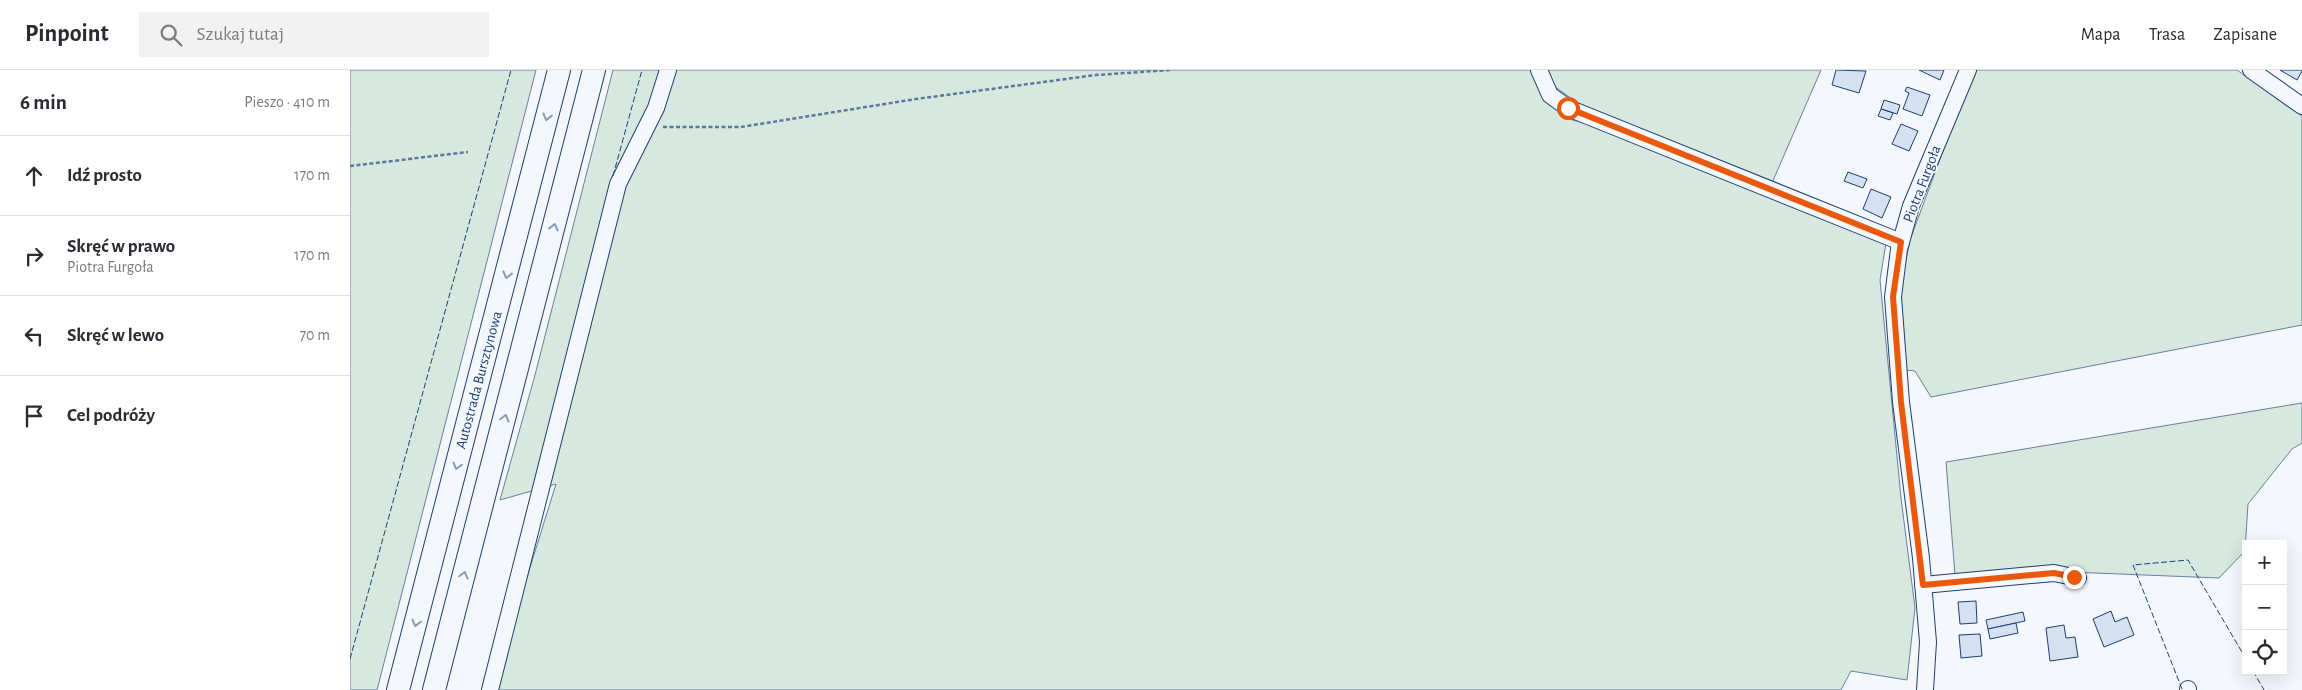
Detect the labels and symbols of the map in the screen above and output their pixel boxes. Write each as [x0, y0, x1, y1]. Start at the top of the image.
route start [1557, 97, 1580, 120]
one-way arrow [542, 113, 553, 122]
street label: Piotra Furgoła [1900, 143, 1944, 225]
one-way arrow [548, 222, 559, 231]
one-way arrow [502, 270, 512, 278]
street label: Autostrada Bursztynowa [453, 309, 505, 451]
one-way arrow [499, 413, 510, 422]
one-way arrow [452, 461, 463, 470]
route end [2063, 566, 2086, 589]
one-way arrow [458, 571, 469, 580]
one-way arrow [411, 619, 422, 628]

